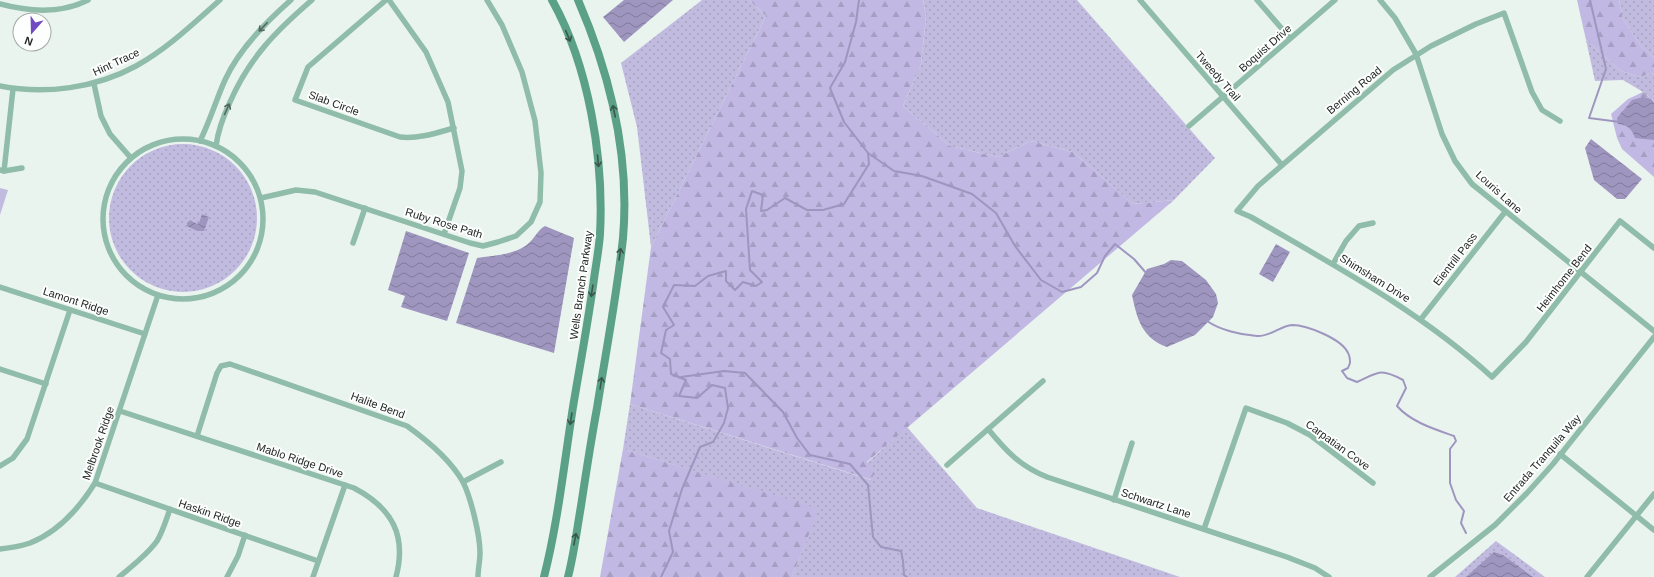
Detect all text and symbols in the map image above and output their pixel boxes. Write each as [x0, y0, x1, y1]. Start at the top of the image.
north arrow [12, 12, 52, 52]
one-way arrow [259, 22, 268, 32]
street label: Boquist Drive [1236, 22, 1294, 74]
one-way arrow [565, 29, 572, 41]
text: N [23, 34, 34, 48]
street label: Hint Trace [91, 46, 141, 78]
street label: Tweedy Trail [1193, 49, 1243, 103]
street label: Berning Road [1324, 64, 1384, 116]
street label: Slab Circle [307, 88, 361, 118]
one-way arrow [223, 103, 231, 115]
one-way arrow [610, 105, 618, 118]
one-way arrow [595, 154, 602, 167]
street label: Louris Lane [1474, 168, 1524, 216]
street label: Ruby Rose Path [404, 206, 484, 240]
street label: Wells Branch Parkway [567, 229, 595, 340]
street label: Eientrill Pass [1431, 230, 1480, 288]
street label: Heimhome Bend [1534, 242, 1594, 314]
one-way arrow [616, 248, 624, 261]
street label: Shimsham Drive [1338, 252, 1412, 304]
one-way arrow [588, 284, 596, 297]
street label: Lamont Ridge [42, 285, 110, 317]
one-way arrow [597, 377, 605, 390]
street label: Halite Bend [349, 390, 407, 420]
street label: Melbrook Ridge [80, 405, 116, 481]
one-way arrow [567, 412, 575, 425]
street label: Entrada Tranquila Way [1501, 412, 1583, 504]
street label: Carpatian Cove [1304, 418, 1372, 472]
street label: Mablo Ridge Drive [255, 440, 345, 480]
street label: Schwartz Lane [1120, 486, 1192, 520]
street label: Haskin Ridge [177, 497, 243, 529]
one-way arrow [571, 533, 579, 546]

